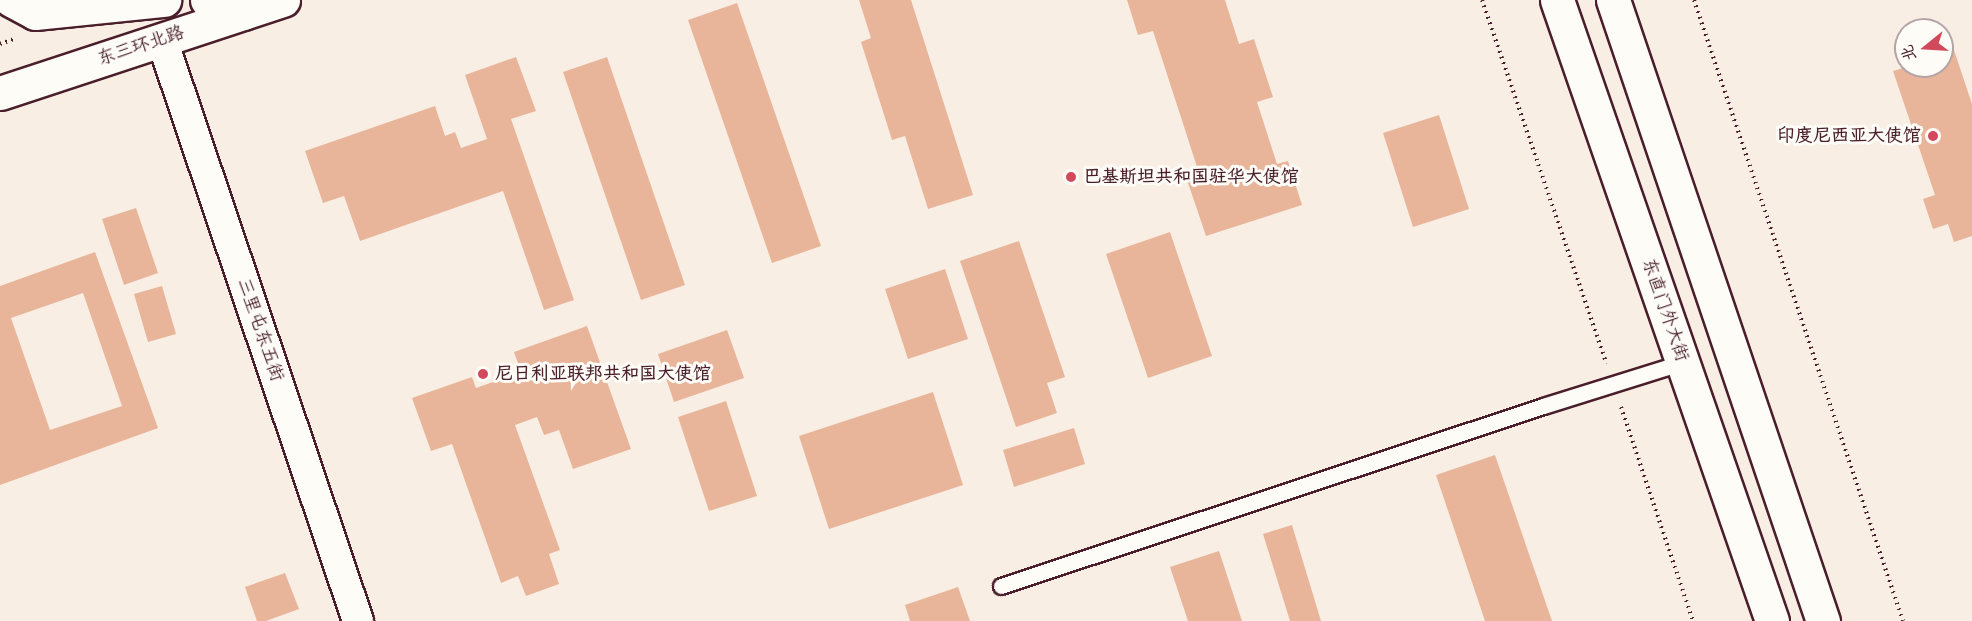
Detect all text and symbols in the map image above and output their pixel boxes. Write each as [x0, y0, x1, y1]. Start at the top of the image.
north arrow [1894, 18, 1954, 78]
street label: 东三环北路 [95, 22, 187, 70]
text: 北 [1897, 42, 1921, 64]
place label: 印度尼西亚大使馆 [1777, 125, 1921, 147]
marker: 印度尼西亚大使馆 [1926, 129, 1940, 143]
place label: 巴基斯坦共和国驻华大使馆 [1083, 166, 1299, 188]
marker: 巴基斯坦共和国驻华大使馆 [1064, 170, 1078, 184]
street label: 东直门外大街 [1637, 255, 1693, 365]
street label: 三里屯东五街 [232, 275, 288, 385]
place label: 尼日利亚联邦共和国大使馆 [495, 363, 711, 385]
marker: 尼日利亚联邦共和国大使馆 [476, 367, 490, 381]

